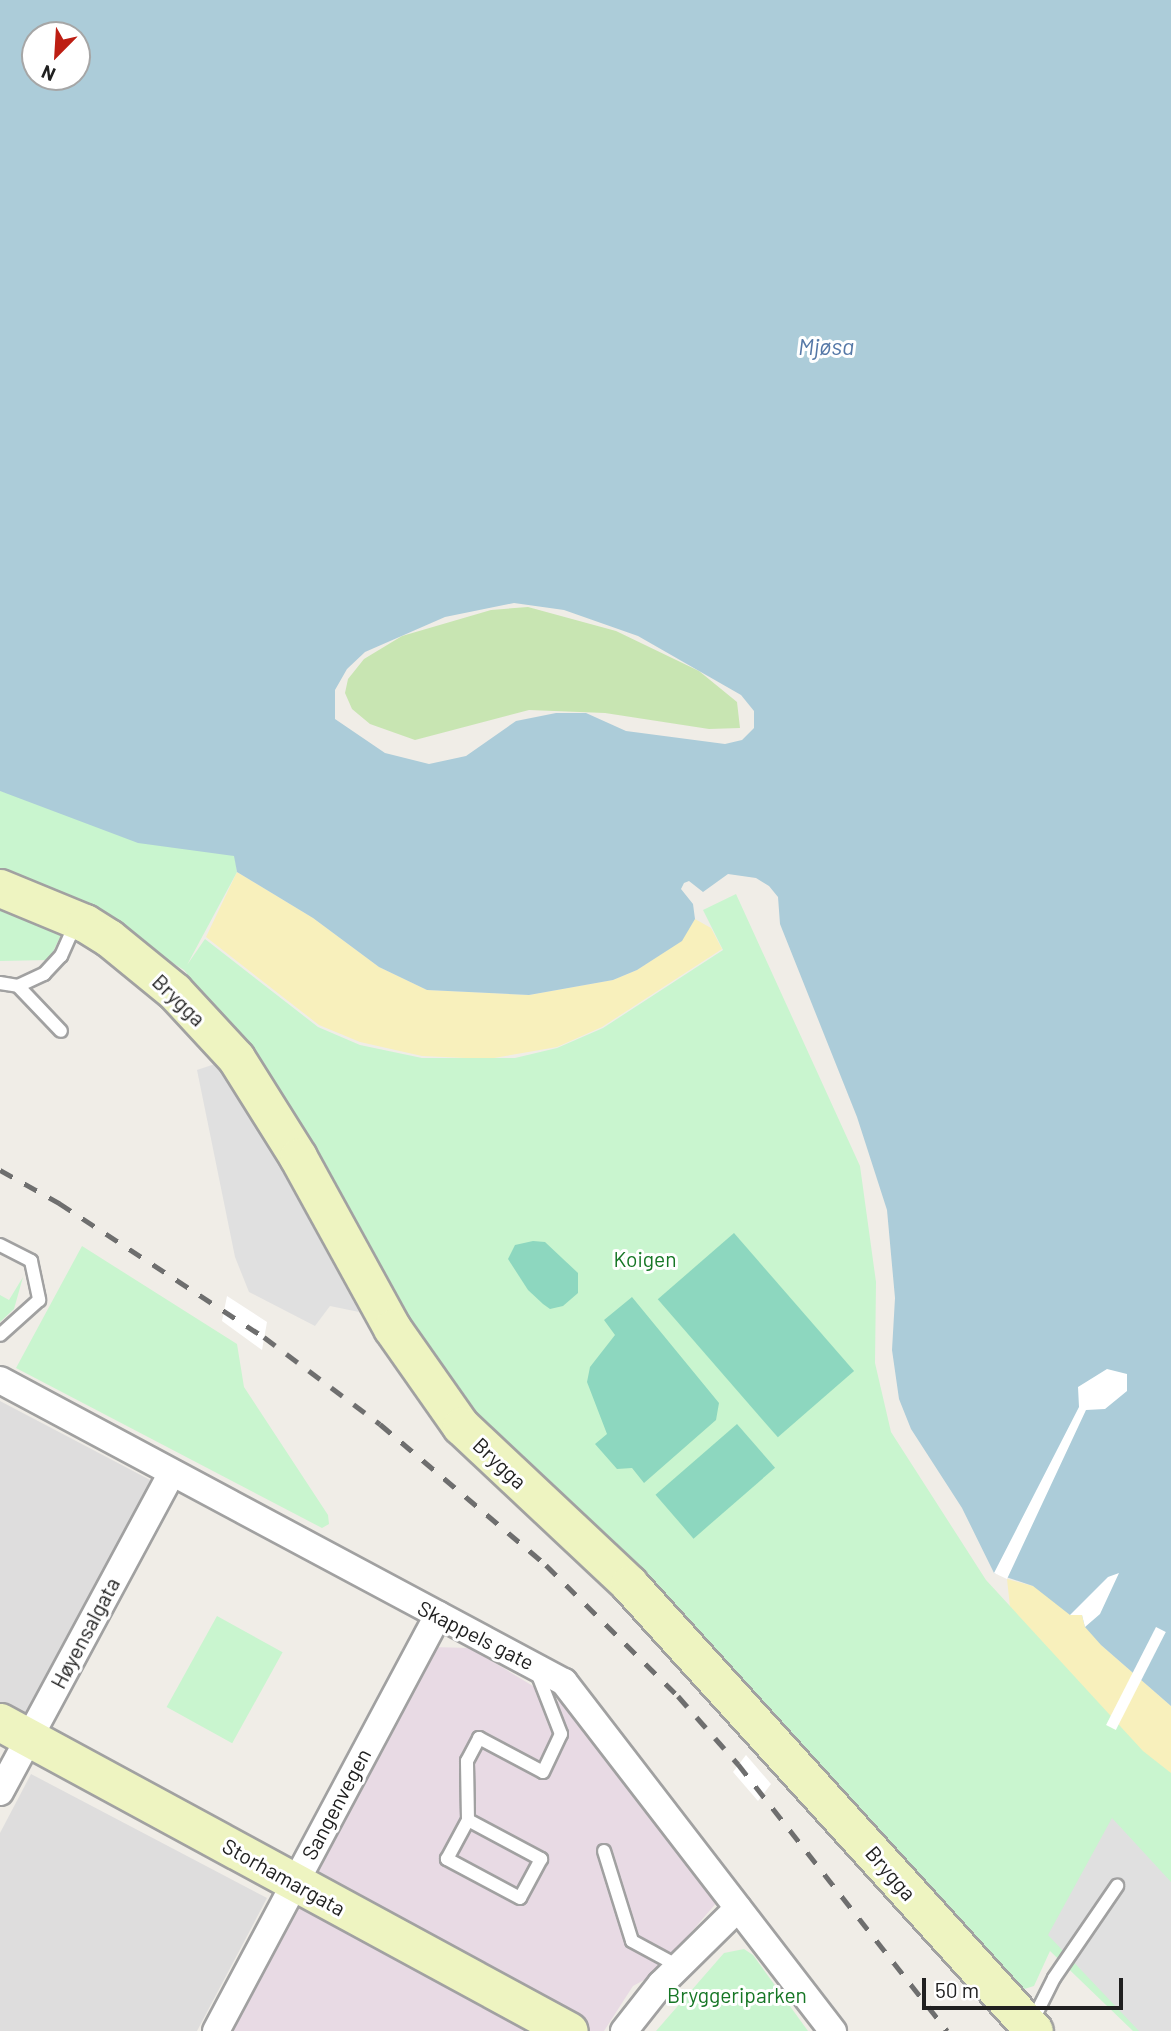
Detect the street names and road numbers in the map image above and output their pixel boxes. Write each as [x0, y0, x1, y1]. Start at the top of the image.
street label: Brygga [147, 969, 211, 1031]
street label: Brygga [468, 1432, 532, 1494]
street label: Høyensalgata [45, 1573, 125, 1693]
street label: Skappels gate [414, 1595, 538, 1675]
street label: Sangenvegen [296, 1744, 376, 1864]
street label: Storhamargata [218, 1833, 350, 1921]
street label: Brygga [861, 1841, 921, 1905]

